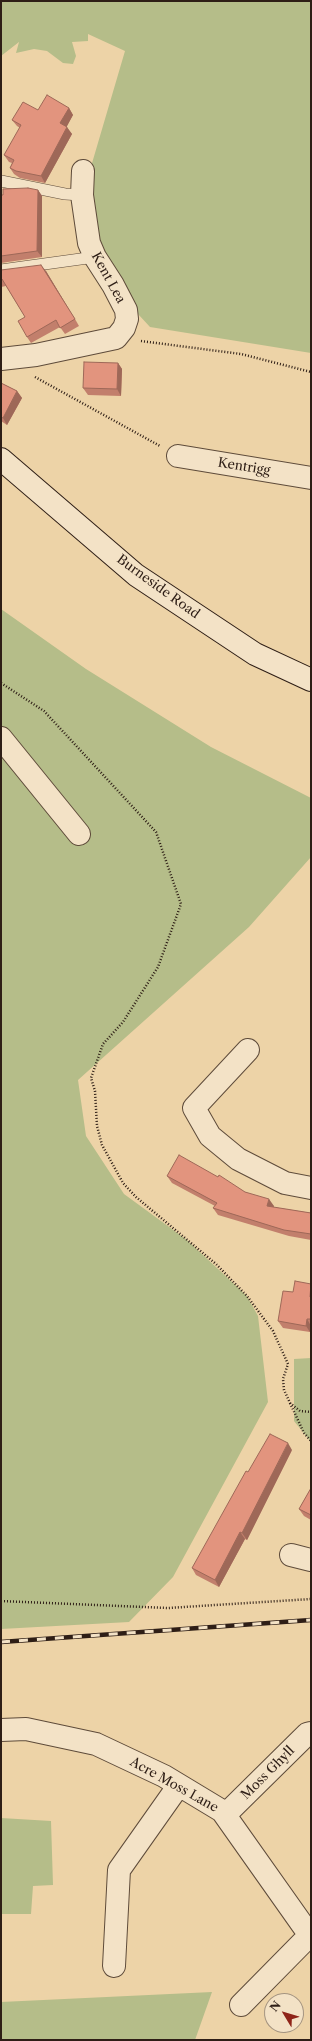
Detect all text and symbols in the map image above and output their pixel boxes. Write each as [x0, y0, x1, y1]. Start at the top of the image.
street label: Kent Lea [88, 250, 128, 306]
street label: Kentrigg [217, 455, 271, 479]
street label: Burneside Road [114, 552, 202, 622]
street label: Moss Ghyll [238, 1743, 298, 1803]
street label: Acre Moss Lane [127, 1754, 221, 1816]
north arrow [264, 1993, 304, 2033]
text: N [267, 1998, 284, 2014]

